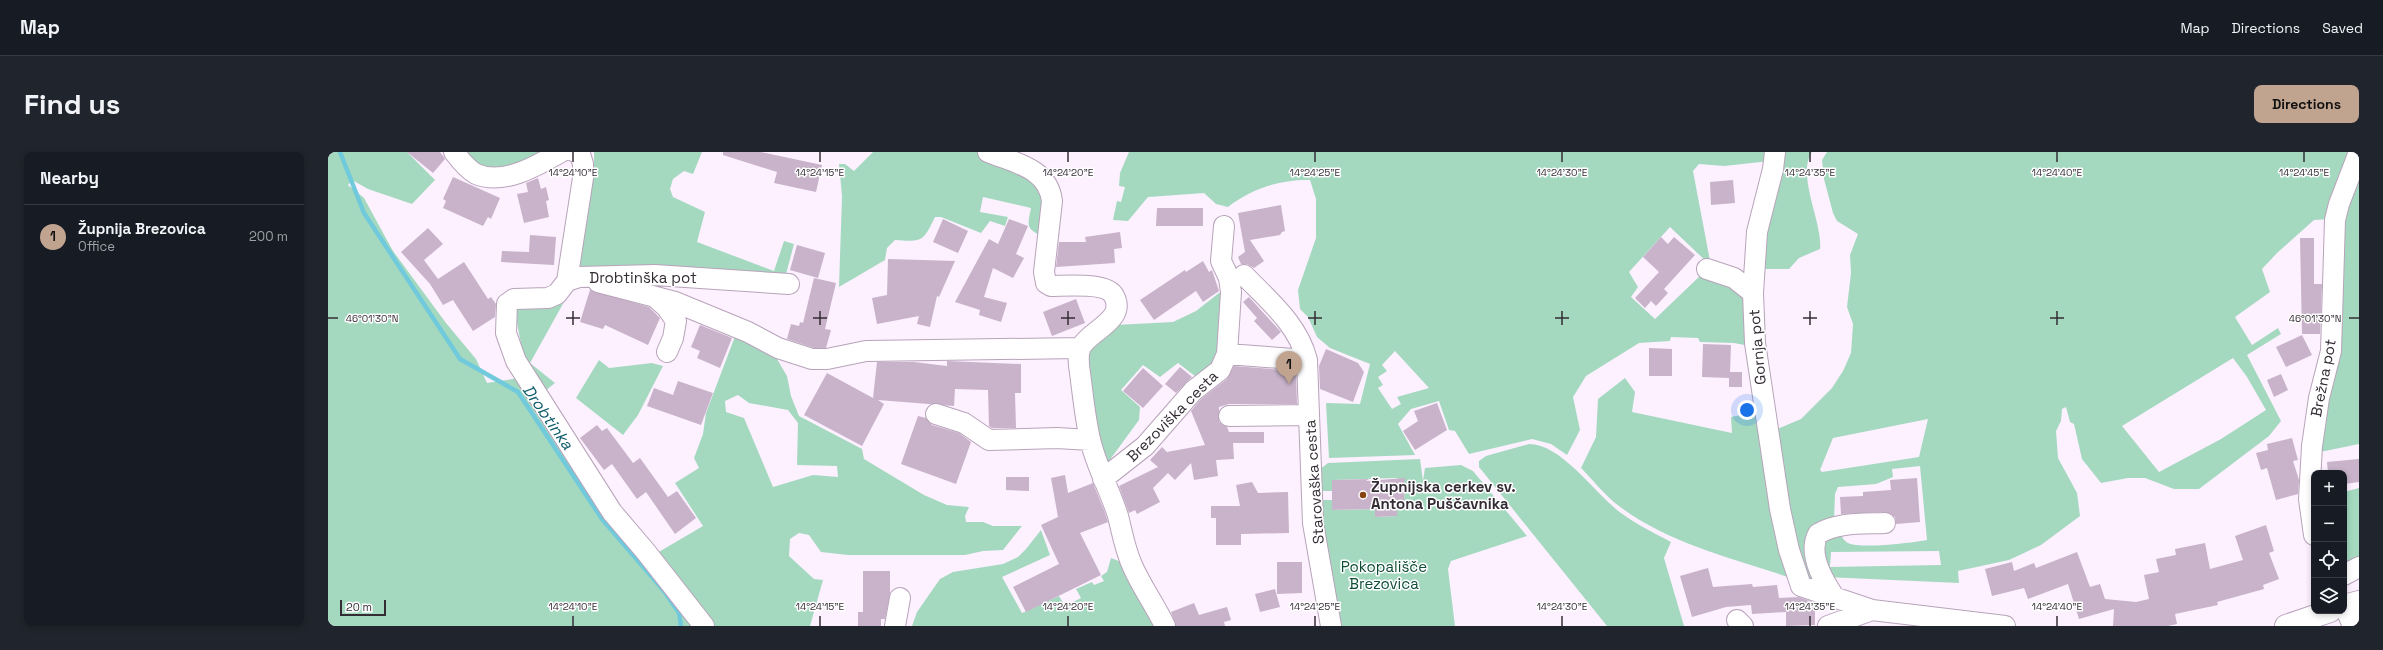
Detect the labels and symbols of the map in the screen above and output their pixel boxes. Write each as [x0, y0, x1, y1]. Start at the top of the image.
text: 14°24'10"E [549, 166, 598, 179]
text: 14°24'15"E [796, 166, 845, 179]
text: 14°24'20"E [1043, 166, 1094, 179]
text: 14°24'25"E [1290, 166, 1341, 179]
text: 14°24'30"E [1537, 166, 1588, 179]
text: 14°24'35"E [1785, 166, 1836, 179]
text: 14°24'40"E [2032, 166, 2083, 179]
text: 14°24'45"E [2279, 166, 2329, 179]
street label: Drobtinška pot [589, 268, 697, 287]
street label: Gornja pot [1744, 308, 1770, 386]
text: 46°01'30"N [346, 312, 398, 325]
text: 46°01'30"N [2289, 312, 2341, 325]
street label: Brežna pot [2306, 337, 2340, 419]
pin: 1 [1276, 351, 1302, 384]
street label: Brezoviška cesta [1122, 366, 1222, 466]
water label: Drobtinka [518, 380, 579, 454]
your location [1737, 400, 1757, 420]
street label: Starovaška cesta [1300, 419, 1328, 545]
place label: Župnijska cerkev sv. Antona Puščavnika [1371, 477, 1516, 513]
marker: Župnijska cerkev sv. Antona Puščavnika [1358, 490, 1368, 500]
park label: Pokopališče Brezovica [1341, 557, 1427, 593]
scale bar [340, 598, 386, 617]
text: 14°24'10"E [549, 600, 598, 613]
text: 14°24'15"E [796, 600, 845, 613]
text: 14°24'20"E [1043, 600, 1094, 613]
text: 14°24'25"E [1290, 600, 1341, 613]
text: 14°24'30"E [1537, 600, 1588, 613]
text: 14°24'35"E [1785, 600, 1836, 613]
text: 14°24'40"E [2032, 600, 2083, 613]

